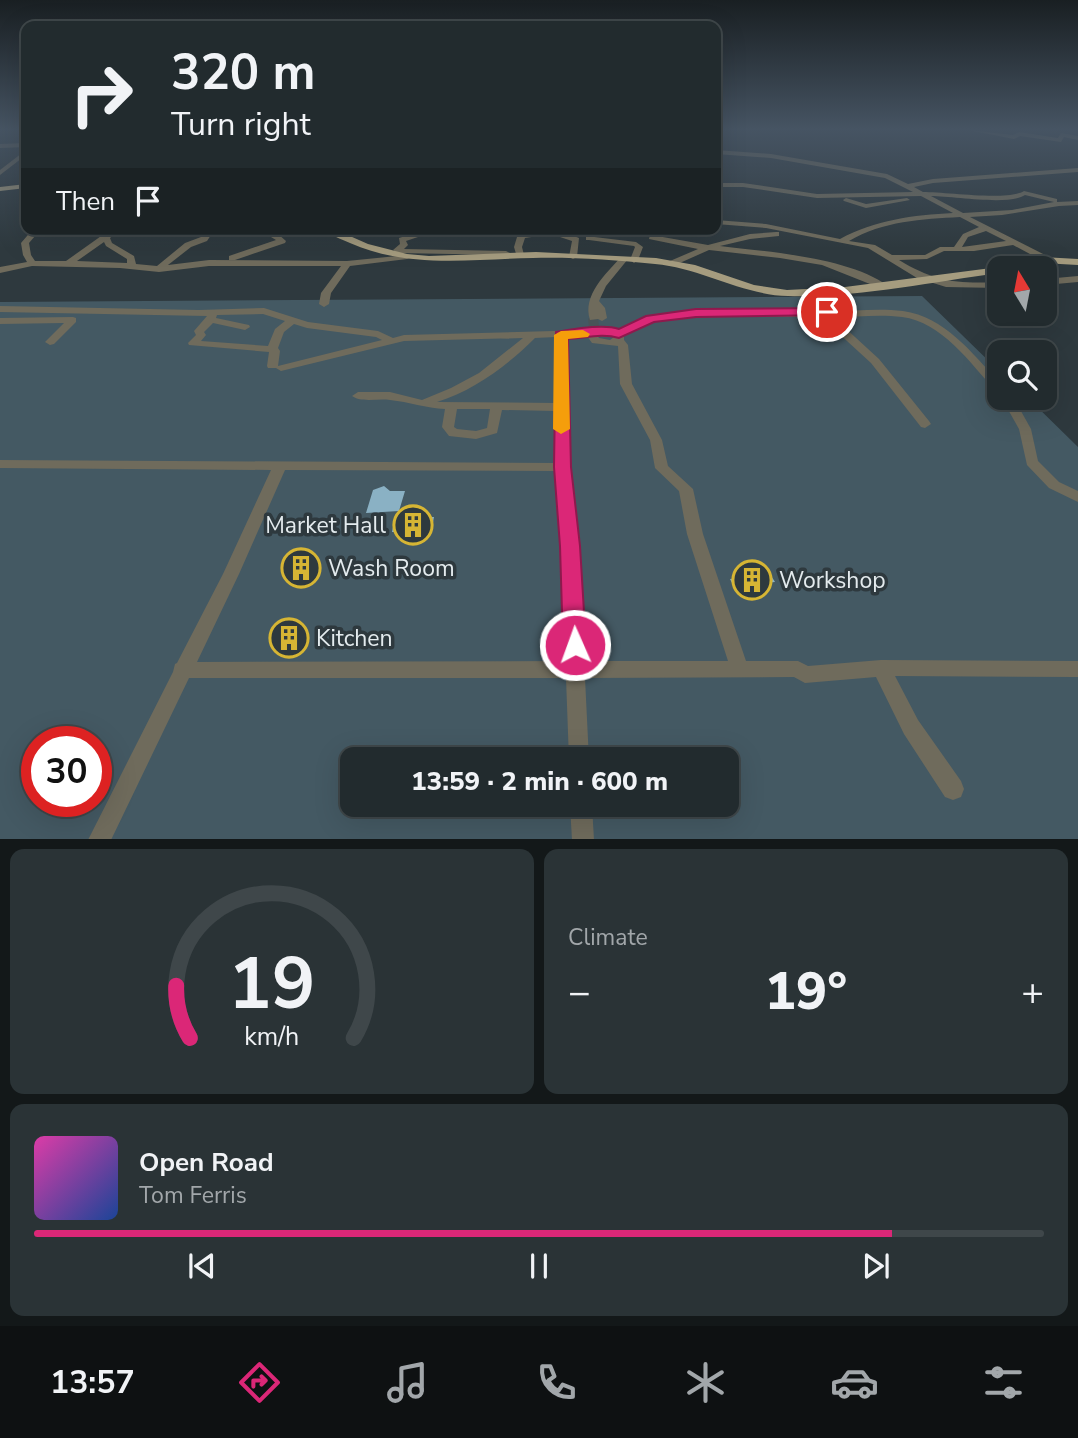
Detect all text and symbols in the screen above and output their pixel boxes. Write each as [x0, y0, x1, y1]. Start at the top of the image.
text: 320 m [171, 39, 315, 106]
icon: right [56, 49, 147, 140]
text: Turn right [171, 103, 311, 146]
icon: arrive [129, 182, 167, 220]
text: Then [56, 184, 115, 219]
north arrow [987, 256, 1057, 326]
map controls [987, 256, 1057, 410]
pin [797, 282, 857, 342]
icon: arrive [808, 293, 846, 331]
button: search [987, 340, 1057, 410]
building icon: Market Hall [392, 504, 434, 546]
place label: Market Hall [265, 510, 386, 541]
building icon: Wash Room [280, 547, 322, 589]
place label: Wash Room [328, 553, 455, 584]
building icon: Workshop [731, 559, 773, 601]
place label: Workshop [779, 565, 886, 596]
position arrow [538, 608, 612, 682]
building icon: Kitchen [268, 617, 310, 659]
place label: Kitchen [316, 623, 393, 654]
speed limit sign: 30 [21, 726, 112, 817]
text: 13:59 · 2 min · 600 m [411, 764, 668, 799]
text: Climate [568, 922, 648, 953]
text: 19 [228, 934, 316, 1034]
text: 19° [765, 956, 847, 1027]
text: − [568, 967, 591, 1018]
text: + [1021, 967, 1044, 1018]
text: km/h [244, 1019, 300, 1053]
text: Open Road [139, 1145, 274, 1180]
text: Tom Ferris [139, 1180, 247, 1211]
icon: previous [183, 1247, 221, 1285]
icon: pause [520, 1247, 558, 1285]
icon: next [857, 1247, 895, 1285]
icon: directions [235, 1358, 284, 1407]
icon: music [383, 1358, 432, 1407]
icon: phone [532, 1358, 581, 1407]
icon: climate [681, 1358, 730, 1407]
icon: car [830, 1358, 879, 1407]
icon: filters [979, 1358, 1028, 1407]
text: 13:57 [50, 1361, 135, 1404]

